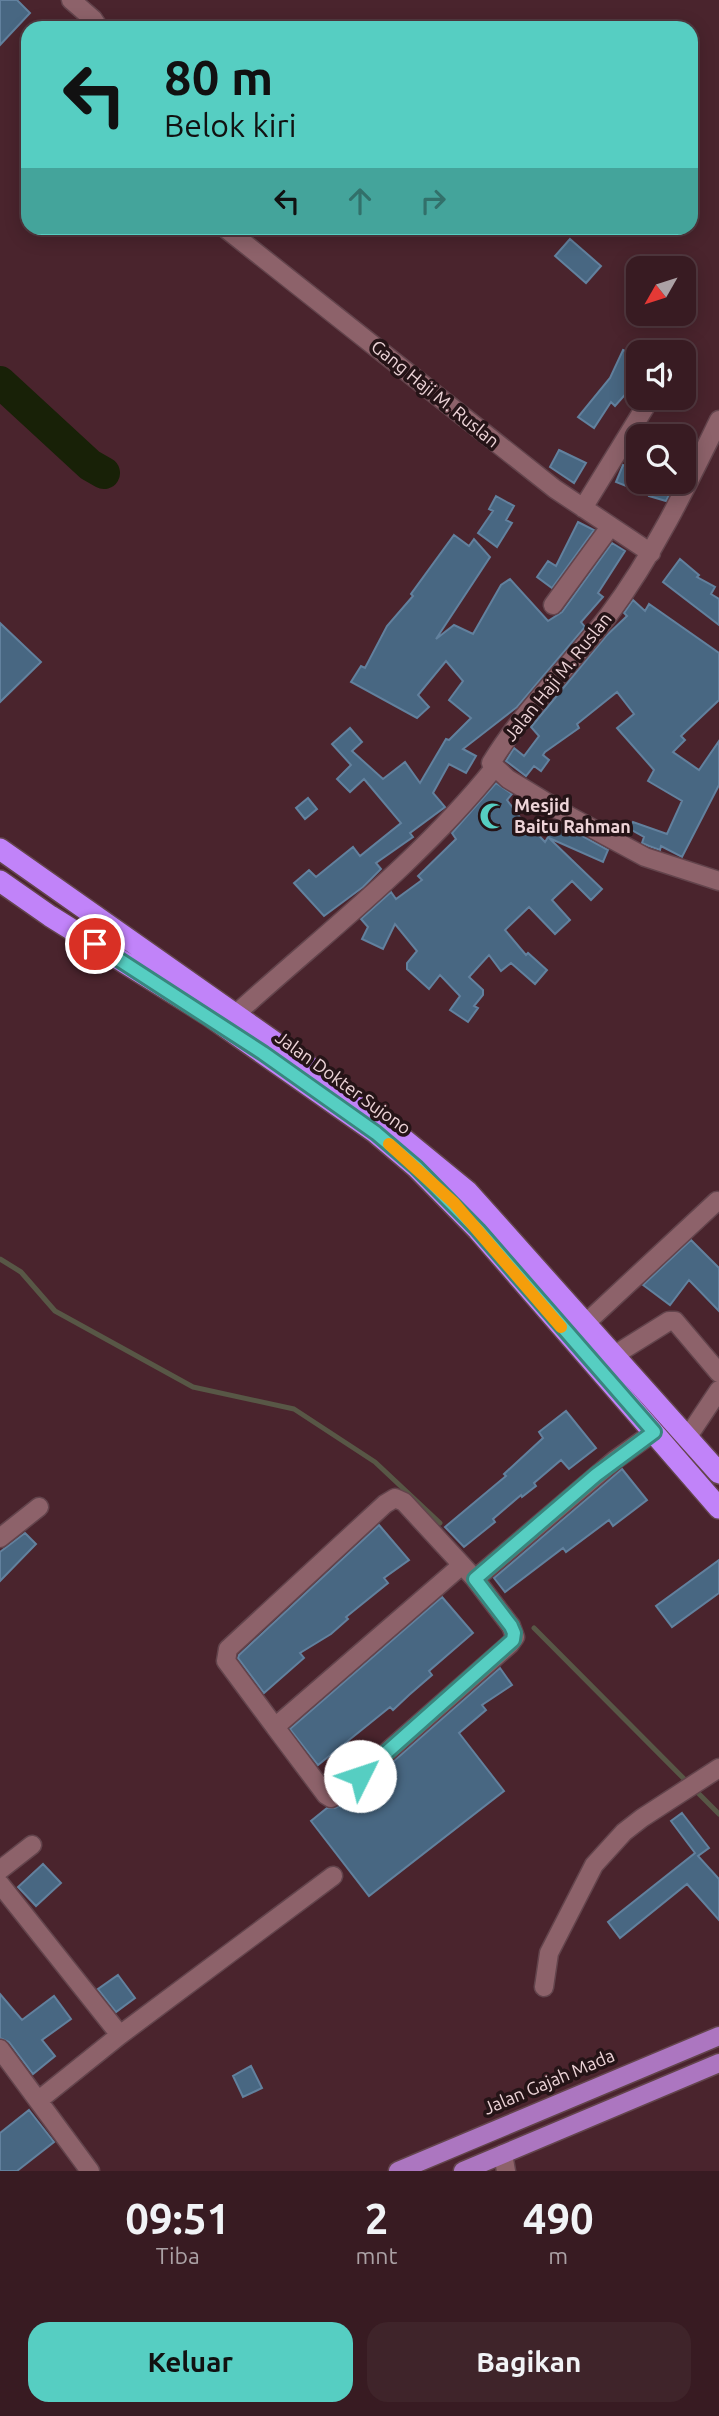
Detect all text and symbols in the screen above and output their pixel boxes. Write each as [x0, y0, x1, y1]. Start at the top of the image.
icon: left [49, 49, 140, 140]
text: 80 m [164, 49, 273, 104]
text: Belok kiri [164, 107, 296, 143]
icon: left [268, 182, 306, 220]
icon: ahead [341, 182, 379, 220]
icon: right [414, 182, 452, 220]
north arrow [626, 256, 696, 326]
map controls [626, 256, 696, 494]
street label: Gang Haji M. Ruslan [368, 336, 503, 451]
button: sound [626, 340, 696, 410]
button: search [626, 424, 696, 494]
street label: Jalan Haji M. Ruslan [499, 608, 615, 744]
place label: Mesjid Baitu Rahman [514, 795, 631, 836]
mosque icon: Mesjid Baitu Rahman [478, 801, 508, 831]
pin [65, 914, 125, 974]
icon: arrive [76, 925, 114, 963]
street label: Jalan Dokter Sujono [272, 1026, 415, 1138]
position arrow [323, 1739, 397, 1813]
street label: Jalan Gajah Mada [480, 2044, 617, 2118]
text: 09:51 [125, 2195, 230, 2242]
text: 2 [365, 2195, 388, 2242]
text: 490 [523, 2195, 594, 2242]
text: Tiba [156, 2243, 200, 2268]
text: mnt [355, 2243, 398, 2268]
text: m [548, 2243, 568, 2268]
button: Keluar [28, 2322, 353, 2402]
button: Bagikan [367, 2322, 691, 2402]

